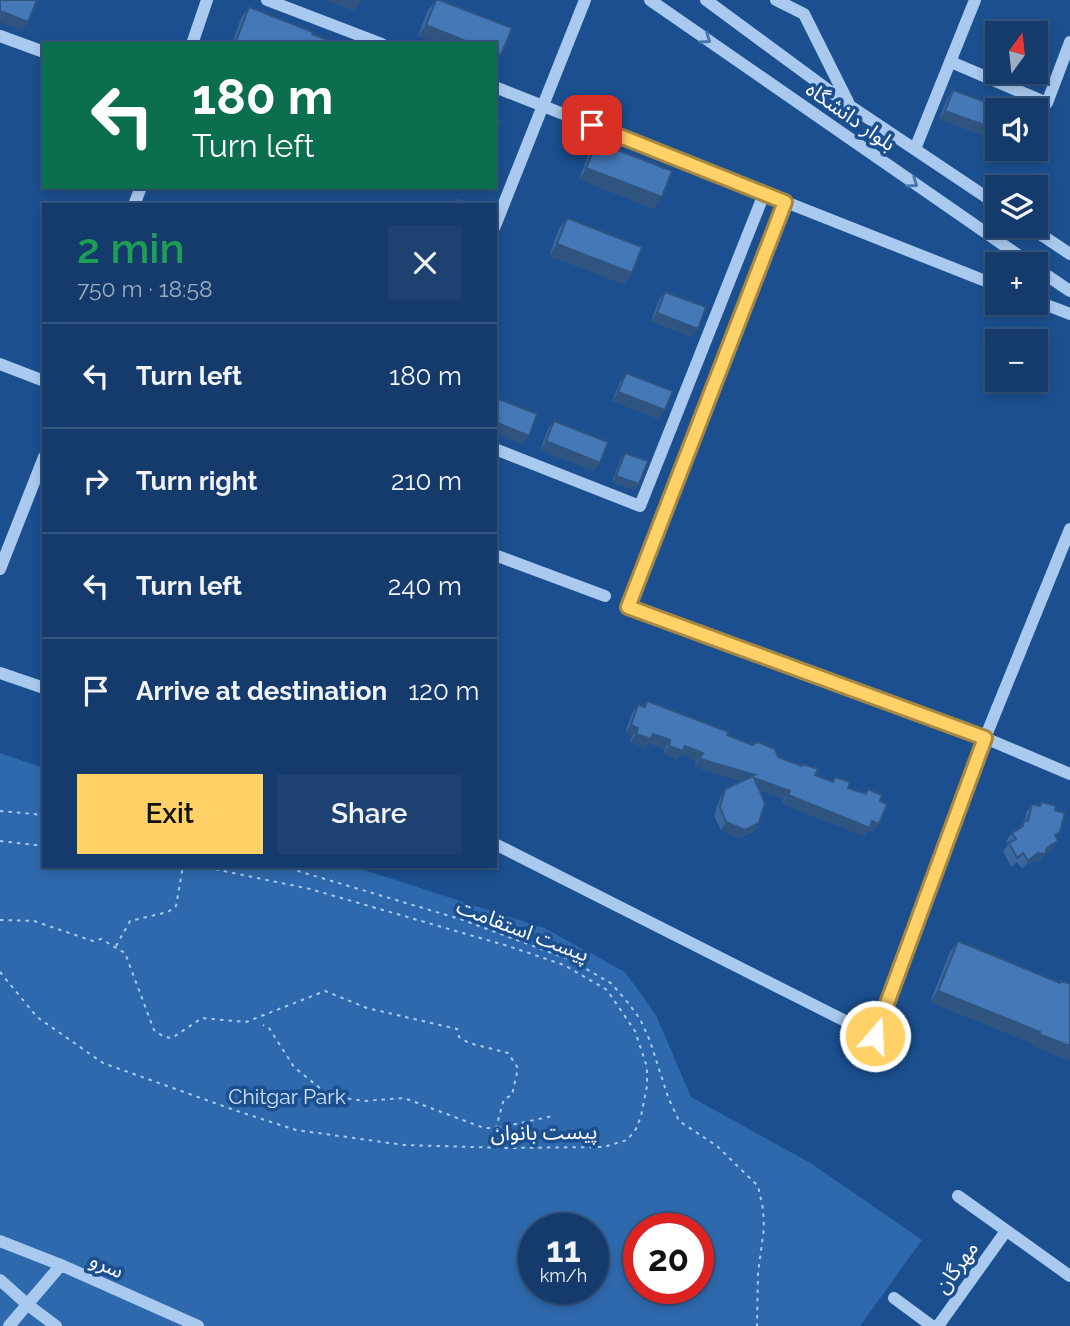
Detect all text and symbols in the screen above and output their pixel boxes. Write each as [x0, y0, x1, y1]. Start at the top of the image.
north arrow [985, 21, 1048, 84]
map controls [985, 21, 1048, 392]
one-way arrow [698, 31, 711, 43]
text: 180 m [192, 68, 333, 125]
icon: left [77, 70, 168, 161]
street label: بلوار دانشگاه [801, 76, 901, 156]
pin [562, 95, 622, 155]
button: sound [985, 98, 1048, 161]
icon: arrive [573, 106, 611, 144]
text: Turn left [192, 127, 314, 164]
one-way arrow [905, 175, 918, 187]
button: layers [985, 175, 1048, 238]
text: 2 min [77, 224, 185, 273]
button: close [388, 226, 462, 300]
button: + [985, 252, 1048, 315]
text: 750 m · 18:58 [77, 275, 213, 302]
button: − [985, 329, 1048, 392]
icon: left [77, 357, 115, 395]
text: Turn left [136, 361, 242, 391]
text: 180 m [389, 361, 462, 391]
icon: right [77, 462, 115, 500]
text: Turn right [136, 466, 257, 496]
text: 210 m [391, 466, 462, 496]
icon: left [77, 567, 115, 605]
text: Turn left [136, 571, 242, 601]
text: 240 m [388, 571, 462, 601]
icon: arrive [77, 672, 115, 710]
text: Arrive at destination [136, 676, 387, 706]
text: 120 m [408, 676, 479, 706]
button: Exit [77, 774, 263, 854]
button: Share [277, 774, 462, 854]
street label: پیست استقامت [453, 893, 593, 968]
position arrow [838, 999, 912, 1073]
park label: Chitgar Park [228, 1084, 346, 1109]
street label: پیست بانوان [490, 1119, 598, 1147]
speed limit sign: 20 [623, 1213, 714, 1304]
text: 11 [546, 1229, 581, 1270]
street label: مهرگان [929, 1236, 983, 1298]
street label: سرو [86, 1247, 128, 1283]
text: km/h [540, 1265, 587, 1286]

